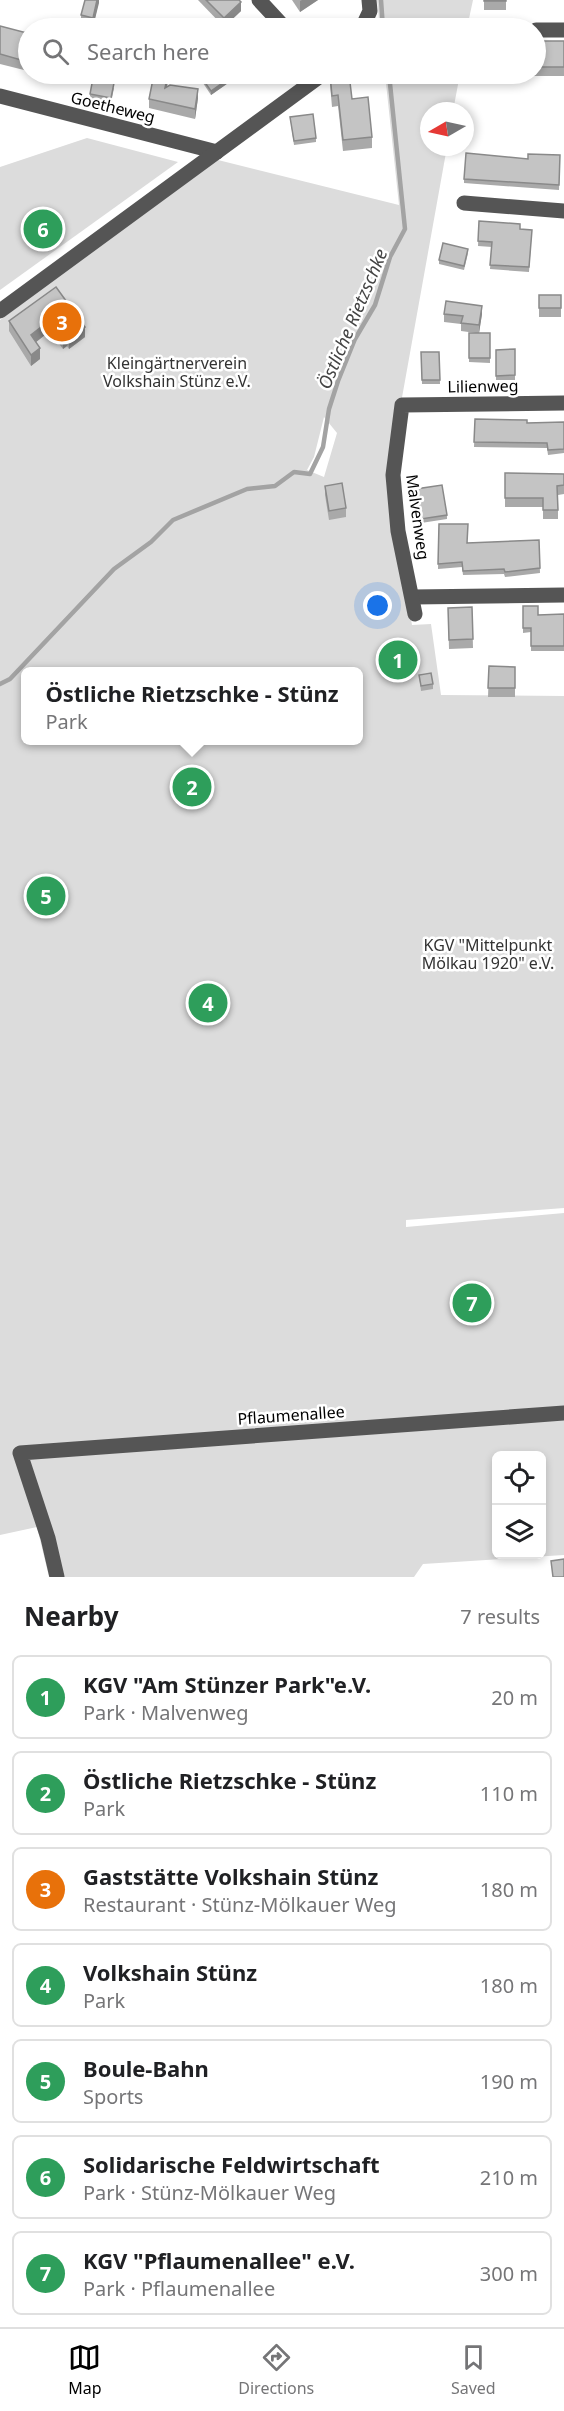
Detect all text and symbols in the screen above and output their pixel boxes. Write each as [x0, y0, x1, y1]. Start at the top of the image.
search box [18, 18, 546, 84]
icon: search [39, 35, 72, 68]
text: Search here [87, 36, 209, 66]
street label: Goetheweg [69, 86, 157, 128]
north arrow [420, 102, 474, 156]
pin: 6 [24, 206, 63, 252]
water label: Östliche Rietzschke [312, 245, 392, 392]
pin: 3 [42, 300, 82, 344]
park label: Kleingärtnerverein Volkshain Stünz e.V. [103, 352, 251, 392]
street label: Lilienweg [447, 374, 519, 398]
street label: Malvenweg [401, 473, 435, 561]
your location [363, 591, 392, 620]
pin: 1 [378, 638, 418, 682]
popup [21, 667, 363, 745]
text: Östliche Rietzschke - Stünz [45, 678, 339, 708]
text: Park [45, 708, 88, 735]
pin: 2 [172, 764, 212, 810]
pin: 5 [26, 874, 66, 918]
park label: KGV "Mittelpunkt Mölkau 1920" e.V. [422, 934, 554, 974]
pin: 4 [188, 980, 228, 1026]
pin: 7 [452, 1280, 492, 1326]
street label: Pflaumenallee [237, 1400, 345, 1430]
map controls [492, 1451, 546, 1559]
button: locate [492, 1451, 546, 1505]
button: layers [492, 1505, 546, 1559]
text: Nearby [24, 1598, 119, 1634]
text: 7 results [460, 1603, 540, 1630]
text: KGV "Am Stünzer Park"e.V. [83, 1669, 371, 1699]
text: 1 [40, 1684, 51, 1711]
text: 20 m [491, 1684, 538, 1711]
text: Park · Malvenweg [83, 1699, 249, 1726]
text: Östliche Rietzschke - Stünz [83, 1765, 376, 1795]
text: 2 [40, 1780, 51, 1807]
text: 110 m [480, 1780, 538, 1807]
text: Park [83, 1795, 125, 1822]
text: Gaststätte Volkshain Stünz [83, 1861, 378, 1891]
text: 3 [40, 1876, 51, 1903]
text: 180 m [480, 1876, 538, 1903]
text: Restaurant · Stünz-Mölkauer Weg [83, 1891, 396, 1918]
text: Volkshain Stünz [83, 1957, 257, 1987]
text: 4 [40, 1972, 51, 1999]
text: 180 m [480, 1972, 538, 1999]
text: Park [83, 1987, 125, 2014]
text: Boule-Bahn [83, 2053, 209, 2083]
text: 5 [40, 2068, 51, 2095]
text: 190 m [480, 2068, 538, 2095]
text: Sports [83, 2083, 143, 2110]
text: Solidarische Feldwirtschaft [83, 2149, 379, 2179]
text: 6 [40, 2164, 51, 2191]
text: 210 m [480, 2164, 538, 2191]
text: Park · Stünz-Mölkauer Weg [83, 2179, 336, 2206]
text: KGV "Pflaumenallee" e.V. [83, 2245, 355, 2275]
text: 7 [40, 2260, 51, 2287]
text: 300 m [480, 2260, 538, 2287]
text: Park · Pflaumenallee [83, 2275, 275, 2302]
tab: Map [68, 2341, 102, 2399]
tab: Directions [238, 2341, 314, 2399]
tab: Saved [451, 2341, 496, 2399]

